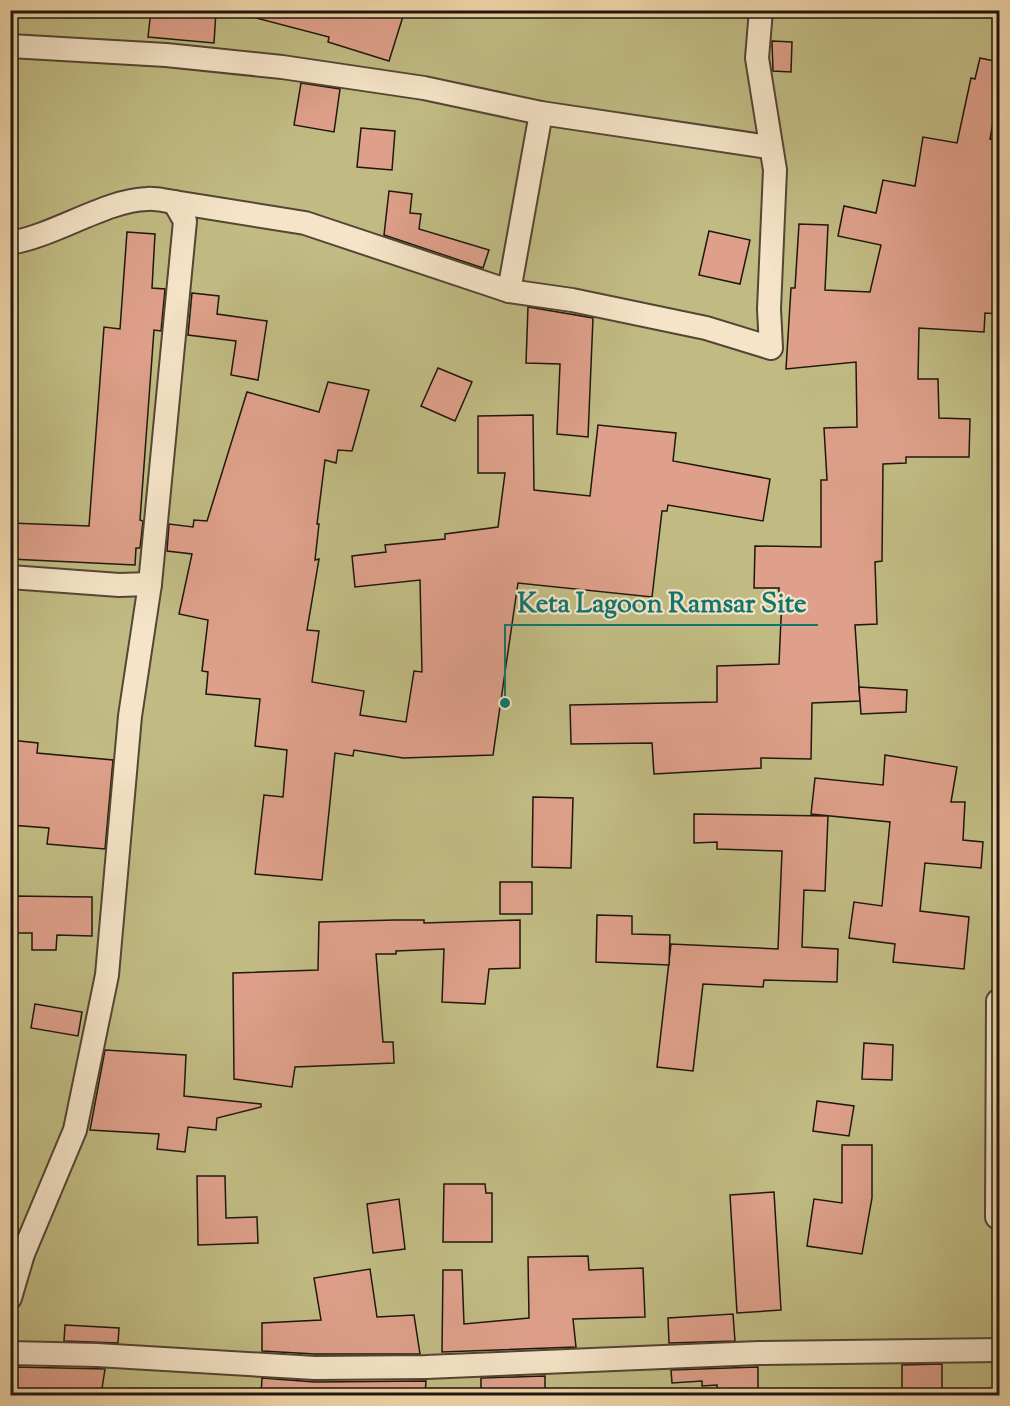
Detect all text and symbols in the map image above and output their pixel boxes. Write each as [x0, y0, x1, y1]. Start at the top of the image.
callout: Keta Lagoon Ramsar Site [505, 580, 818, 625]
text: Keta Lagoon Ramsar Site [517, 586, 807, 625]

